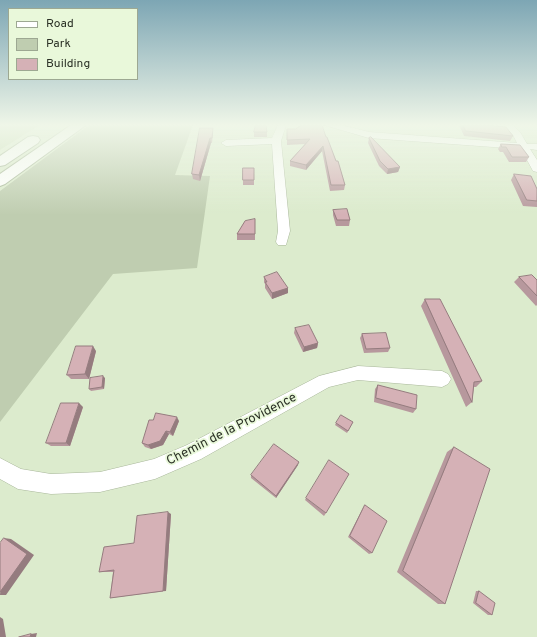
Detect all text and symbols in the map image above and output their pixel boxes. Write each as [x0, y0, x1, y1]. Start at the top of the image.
legend [8, 8, 138, 80]
text: Road [46, 16, 74, 32]
text: Park [46, 36, 71, 52]
text: Building [46, 56, 90, 72]
street label: Chemin de la Providence [164, 390, 300, 470]

